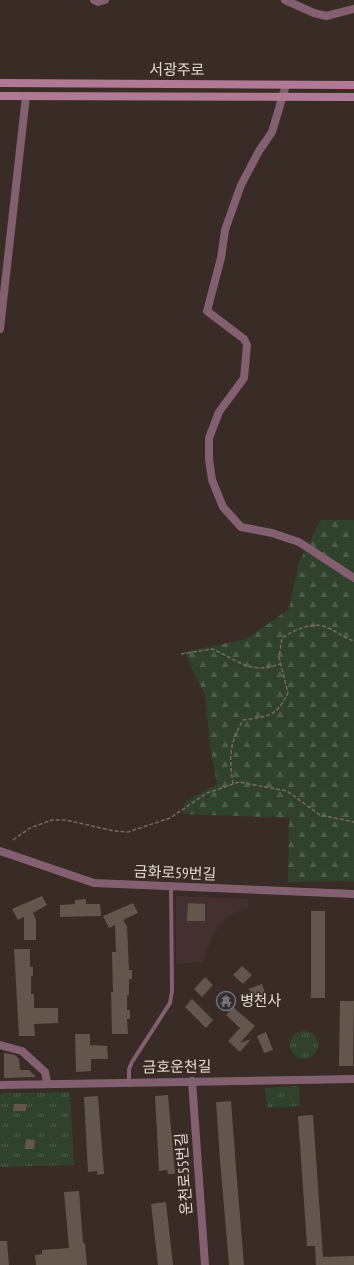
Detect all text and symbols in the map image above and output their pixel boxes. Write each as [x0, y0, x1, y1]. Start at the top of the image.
street label: 서광주로 [149, 60, 205, 79]
street label: 금화로59번길 [133, 862, 217, 883]
temple icon: 병천사 [215, 990, 237, 1012]
place label: 병천사 [240, 991, 282, 1010]
street label: 금호운천길 [142, 1056, 212, 1077]
street label: 운천로55번길 [171, 1132, 196, 1216]

